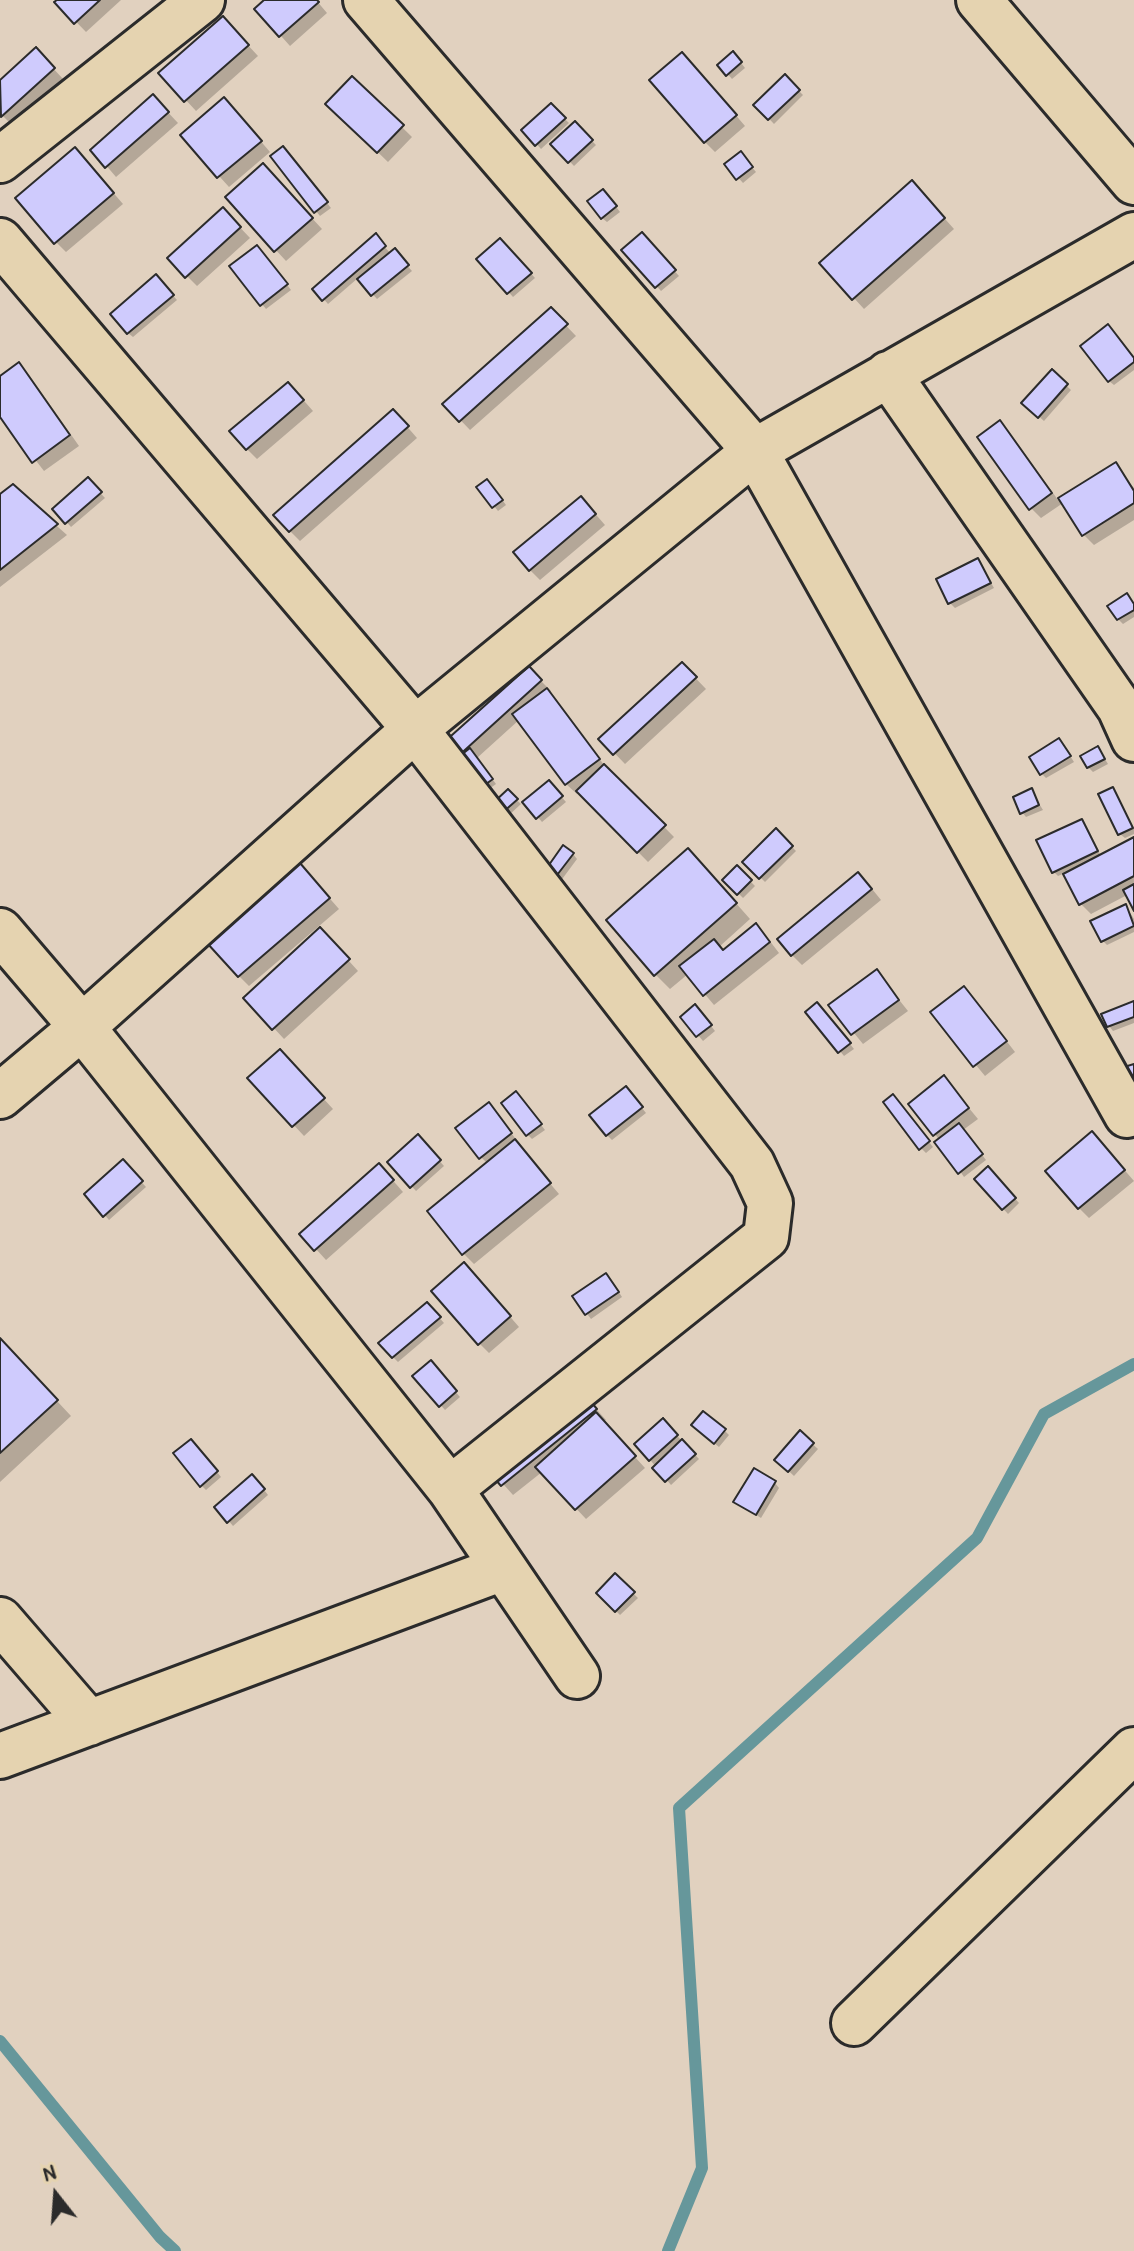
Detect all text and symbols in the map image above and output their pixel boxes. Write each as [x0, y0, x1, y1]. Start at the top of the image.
north arrow [16, 2155, 96, 2235]
text: N [39, 2156, 59, 2188]

